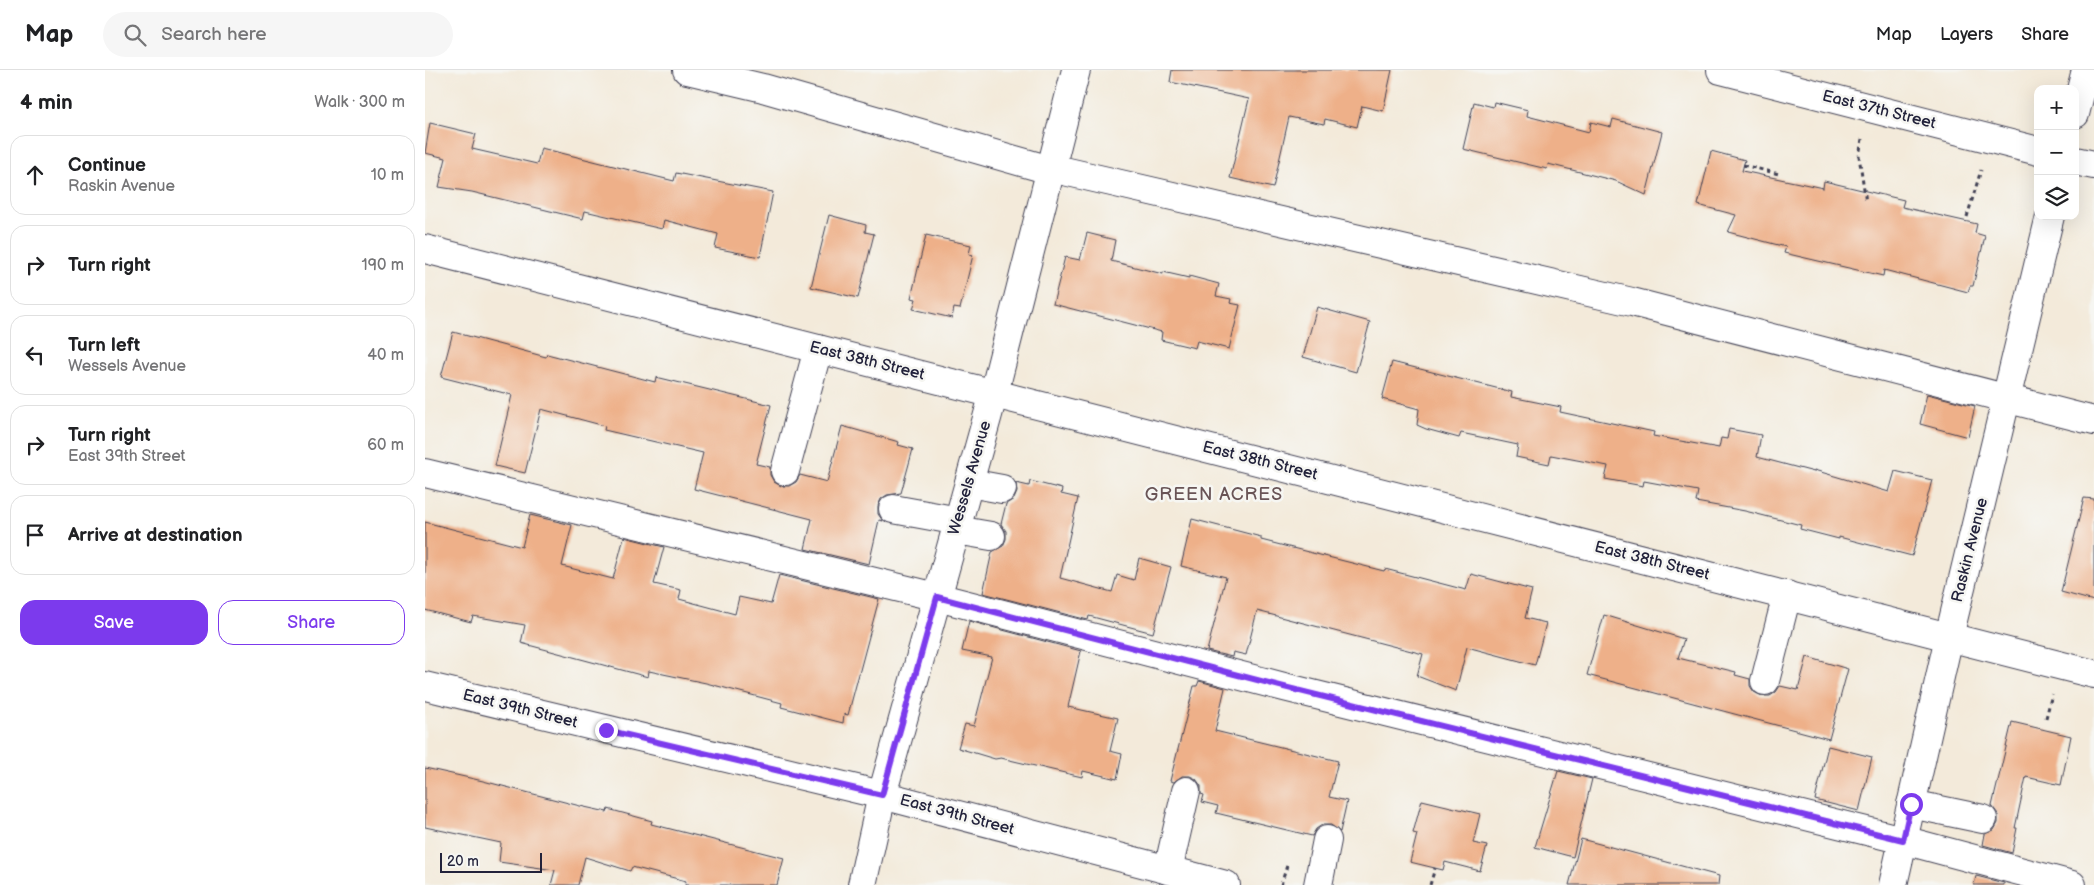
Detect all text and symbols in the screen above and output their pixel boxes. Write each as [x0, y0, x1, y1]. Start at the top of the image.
search box [103, 12, 453, 57]
text: Map [25, 20, 73, 49]
icon: search [121, 21, 149, 49]
text: Search here [161, 23, 267, 46]
text: Map [1876, 24, 1912, 45]
text: Layers [1940, 24, 1993, 45]
text: Share [2021, 24, 2069, 45]
map controls [2034, 85, 2079, 220]
button: + [2034, 85, 2079, 130]
street label: East 37th Street [1820, 87, 1938, 133]
text: 4 min [20, 90, 73, 115]
text: Walk · 300 m [314, 93, 405, 112]
button: − [2034, 130, 2079, 175]
text: Continue [68, 154, 146, 177]
icon: ahead [21, 161, 49, 189]
text: 10 m [371, 166, 404, 185]
button: layers [2034, 175, 2079, 220]
text: Raskin Avenue [68, 177, 175, 196]
icon: right [21, 251, 49, 279]
text: Turn right [68, 254, 151, 277]
text: 190 m [362, 256, 404, 275]
text: Turn left [68, 334, 140, 357]
street label: East 38th Street [808, 338, 926, 384]
icon: left [21, 341, 49, 369]
text: 40 m [367, 346, 404, 365]
text: Wessels Avenue [68, 357, 186, 376]
street label: Wessels Avenue [945, 418, 996, 537]
text: Turn right [68, 424, 151, 447]
icon: right [21, 431, 49, 459]
text: 60 m [367, 436, 404, 455]
street label: East 38th Street [1201, 438, 1319, 484]
text: East 39th Street [68, 447, 186, 466]
district label: GREEN ACRES [1145, 484, 1283, 505]
street label: Raskin Avenue [1948, 495, 1992, 604]
icon: arrive [21, 521, 49, 549]
text: Arrive at destination [68, 524, 243, 547]
street label: East 38th Street [1593, 538, 1711, 584]
button: Save [20, 600, 208, 645]
button: Share [218, 600, 405, 645]
street label: East 39th Street [461, 686, 579, 732]
route end [595, 719, 618, 742]
street label: East 39th Street [898, 791, 1016, 839]
route start [1900, 793, 1923, 816]
scale bar [440, 850, 543, 873]
text: 20 m [447, 853, 479, 870]

